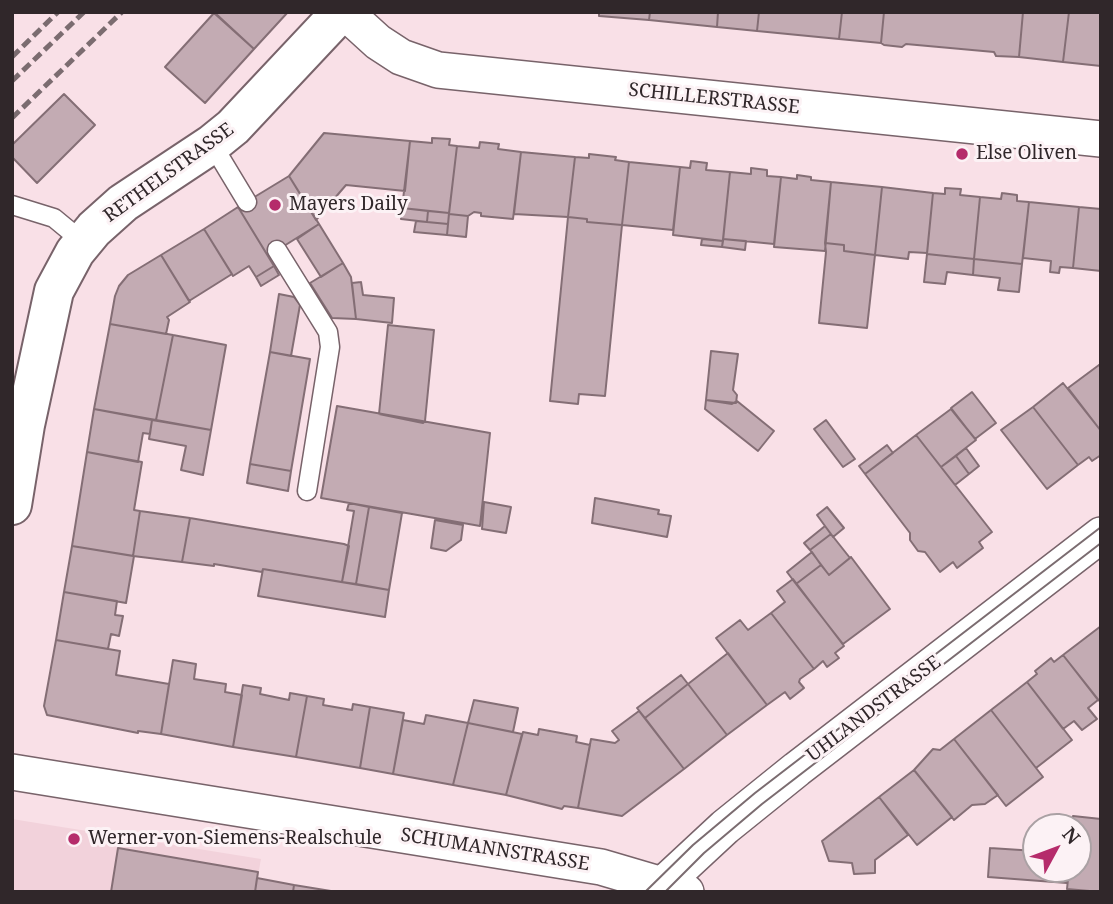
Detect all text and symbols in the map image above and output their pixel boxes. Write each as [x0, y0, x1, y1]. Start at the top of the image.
street label: SCHILLERSTRASSE [627, 79, 801, 119]
street label: RETHELSTRASSE [100, 118, 238, 228]
place label: Else Oliven [976, 143, 1077, 165]
marker: Else Oliven [954, 146, 970, 162]
place label: Mayers Daily [289, 194, 408, 216]
marker: Mayers Daily [267, 197, 283, 213]
street label: UHLANDSTRASSE [802, 651, 946, 767]
north arrow [1022, 813, 1092, 883]
text: N [1057, 821, 1086, 850]
street label: SCHUMANNSTRASSE [399, 824, 591, 876]
place label: Werner-von-Siemens-Realschule [88, 828, 382, 850]
marker: Werner-von-Siemens-Realschule [66, 831, 82, 847]

